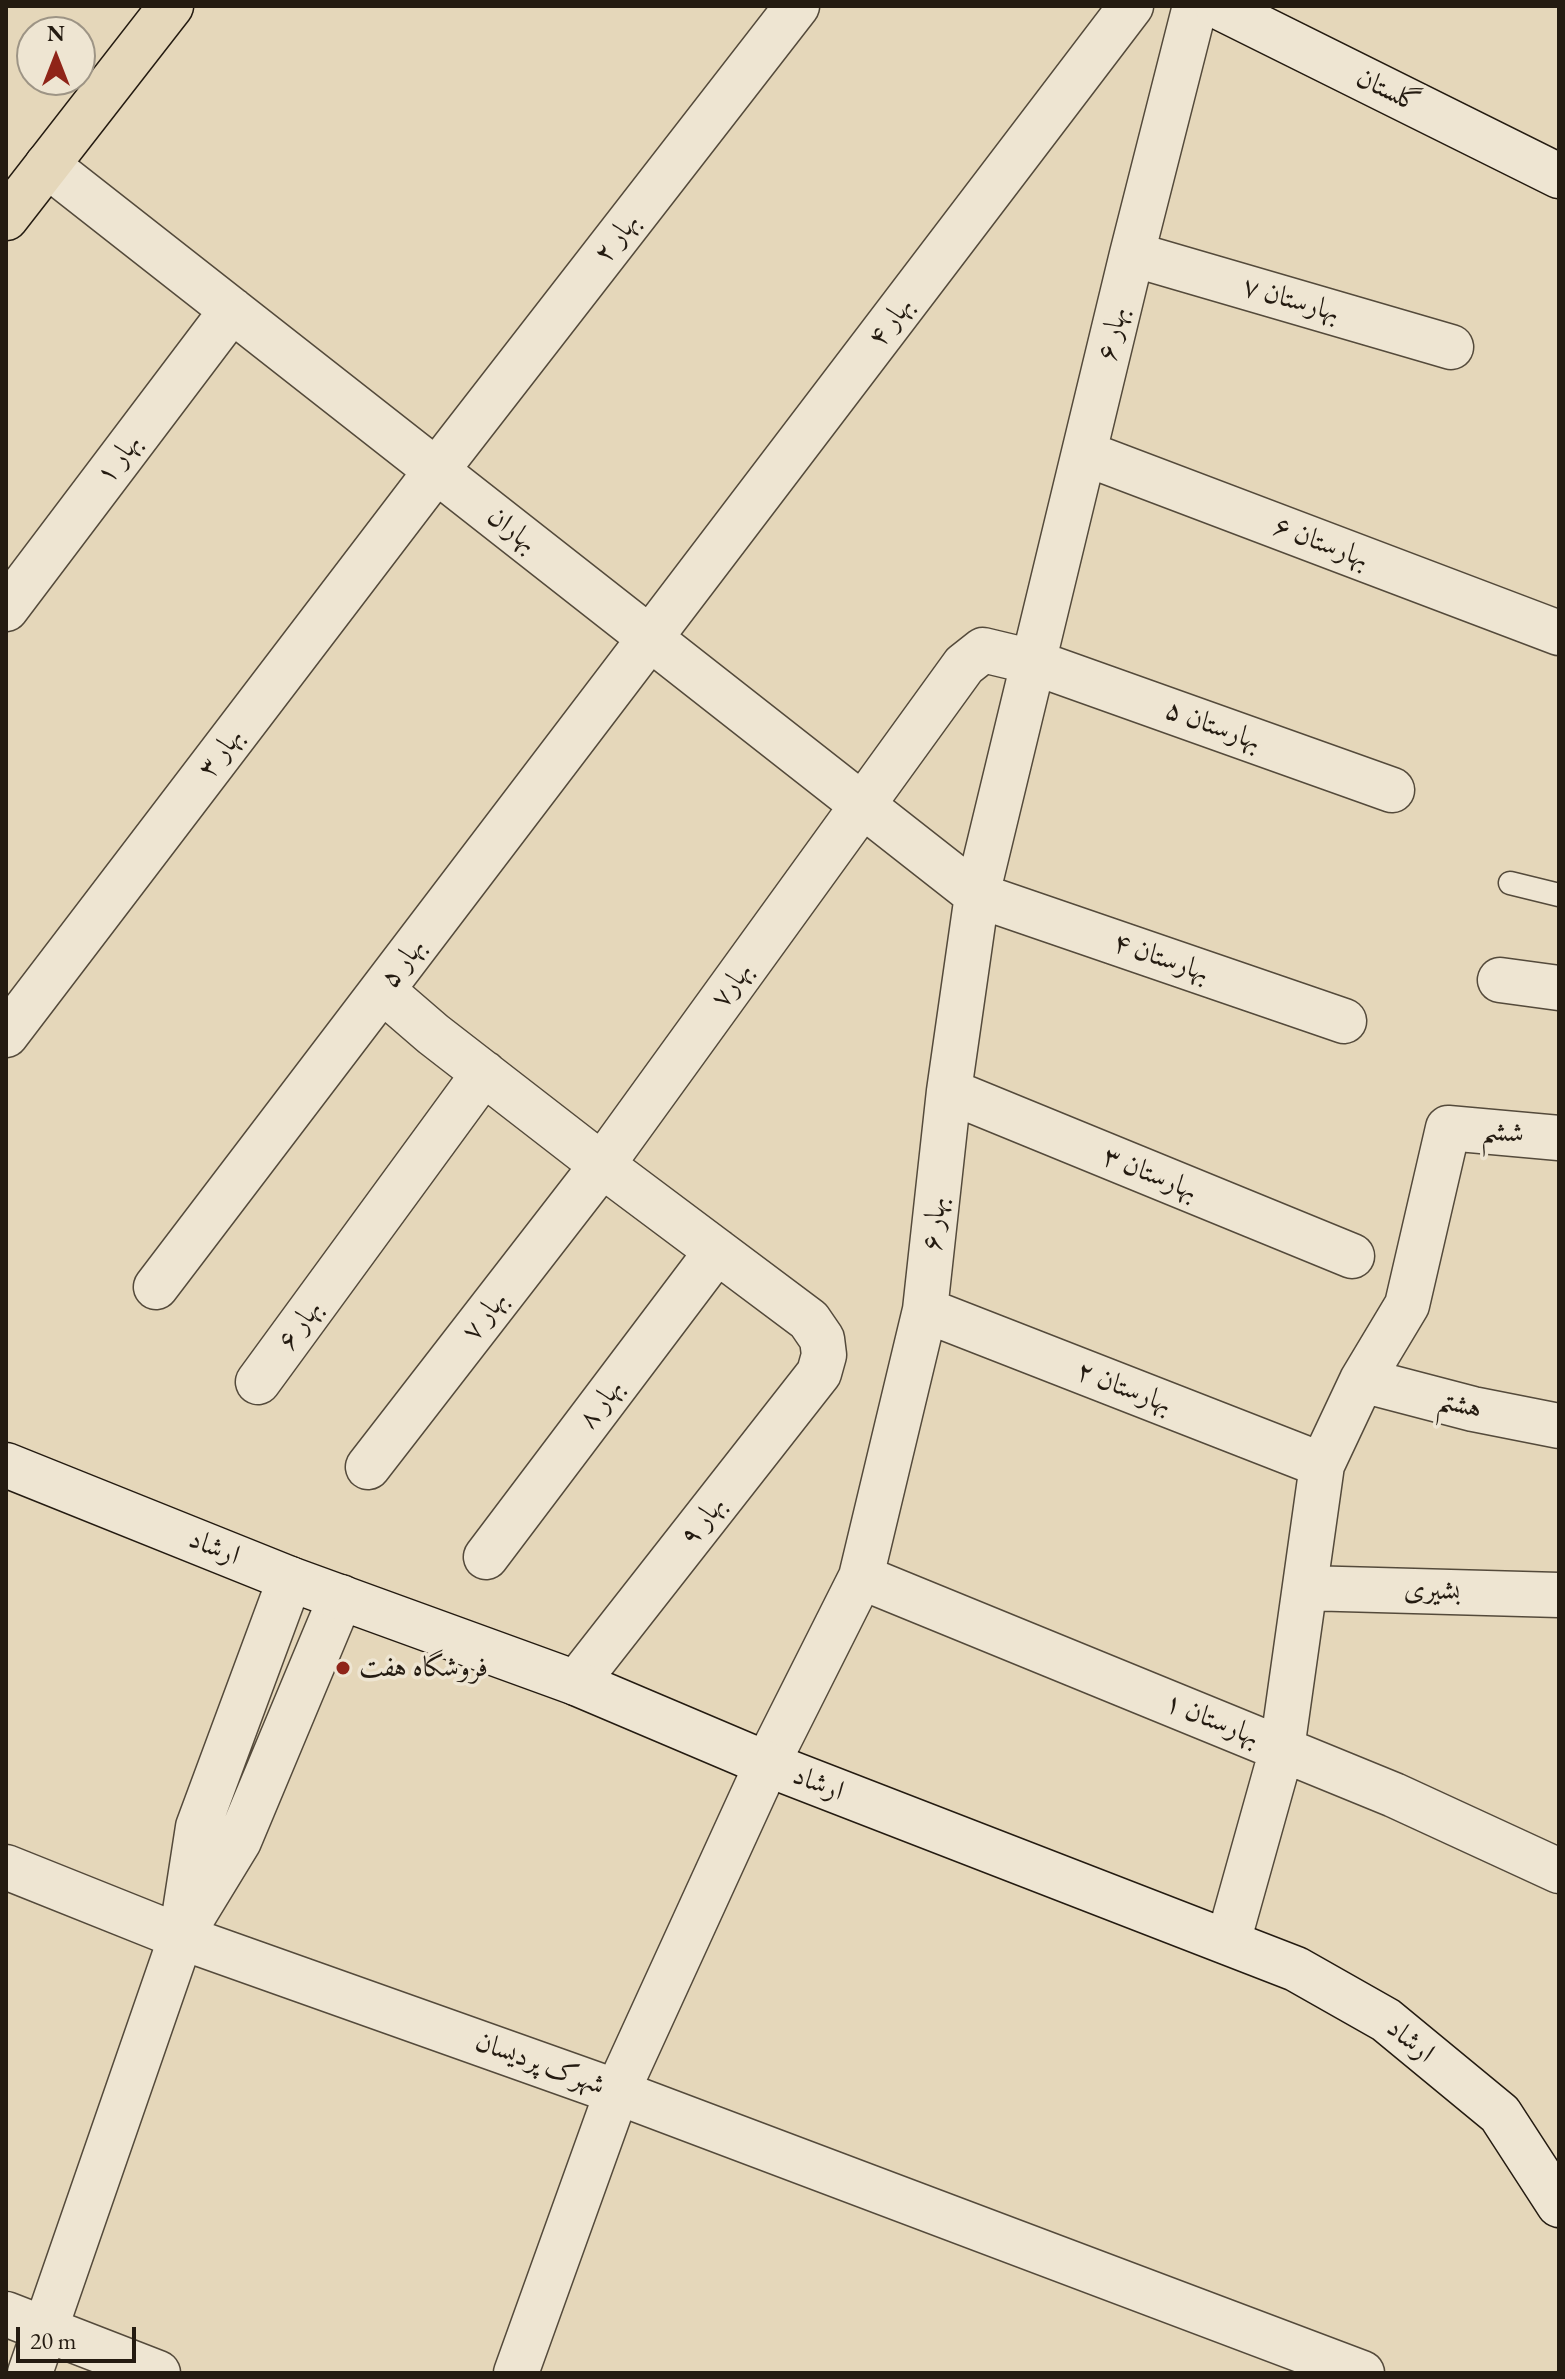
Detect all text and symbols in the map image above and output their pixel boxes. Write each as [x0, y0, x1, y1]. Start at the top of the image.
north arrow [16, 16, 96, 96]
text: N [47, 19, 65, 48]
street label: گلستان [1351, 61, 1425, 121]
street label: بهار ۲ [587, 206, 647, 270]
street label: بهارستان ۷ [1239, 270, 1343, 330]
street label: بهار ۴ [861, 290, 921, 354]
street label: بهار ۶ [1091, 304, 1135, 364]
street label: بهار ۱ [89, 427, 149, 491]
street label: بهاران [480, 500, 544, 560]
street label: بهارستان ۶ [1268, 509, 1374, 577]
street label: بهارستان ۵ [1160, 693, 1266, 759]
street label: بهار ۳ [191, 721, 251, 785]
street label: بهارستان ۴ [1108, 926, 1214, 990]
street label: بهار ۵ [373, 931, 433, 995]
street label: بهار۷ [704, 955, 760, 1015]
street label: ششم [1480, 1114, 1526, 1152]
street label: بهارستان ۳ [1098, 1140, 1202, 1208]
street label: بهار ۶ [915, 1195, 955, 1253]
street label: بهار ۷ [455, 1284, 515, 1348]
street label: بهار ۶ [270, 1293, 330, 1357]
street label: بهارستان ۲ [1071, 1354, 1177, 1422]
street label: بهار ۸ [571, 1372, 631, 1436]
street label: هشتم [1434, 1383, 1486, 1427]
street label: بهار ۹ [673, 1489, 733, 1553]
street label: ارشاد [184, 1523, 244, 1573]
street label: بشیری [1403, 1573, 1461, 1609]
place label: فروشگاه هفت [359, 1651, 488, 1685]
marker: فروشگاه هفت [334, 1659, 352, 1677]
street label: بهارستان ۱ [1160, 1686, 1264, 1754]
street label: ارشاد [788, 1759, 848, 1809]
street label: ارشاد [1379, 2012, 1441, 2070]
street label: شهرک پردیسان [471, 2025, 609, 2103]
scale bar [20, 2311, 140, 2361]
text: 20 m [30, 2325, 77, 2356]

